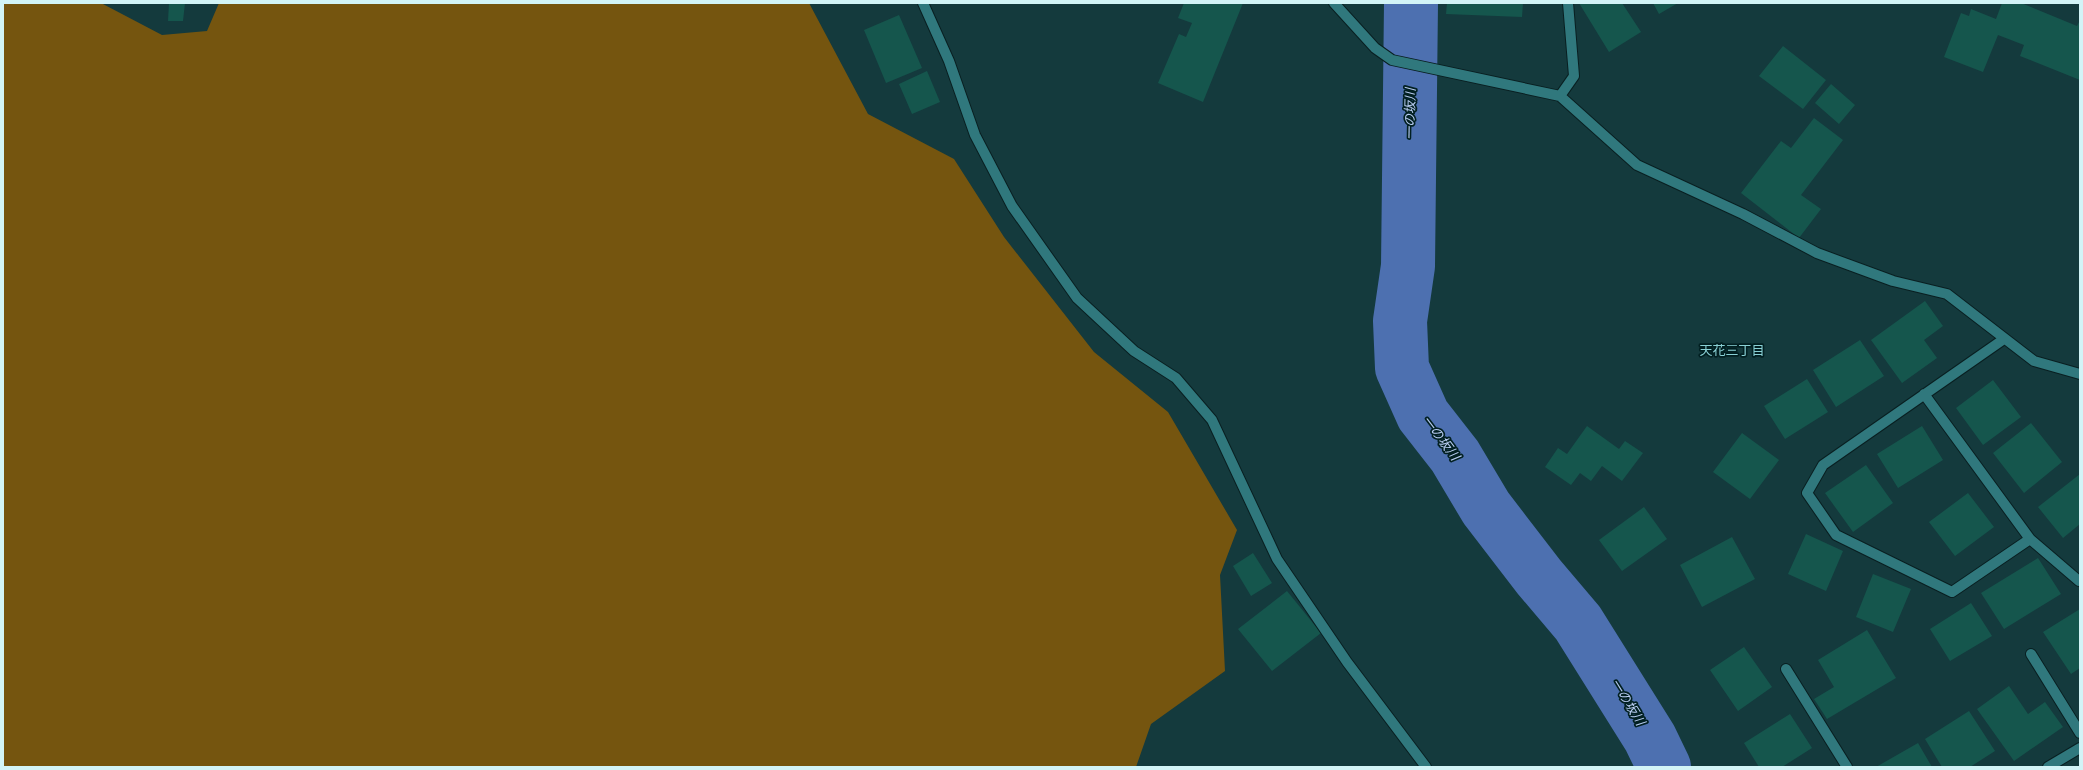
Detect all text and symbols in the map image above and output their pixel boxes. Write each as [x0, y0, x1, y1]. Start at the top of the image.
water label: 一の坂川 [1402, 86, 1418, 140]
district label: 天花三丁目 [1699, 343, 1765, 358]
water label: 一の坂川 [1419, 413, 1464, 465]
water label: 一の坂川 [1608, 676, 1649, 730]

